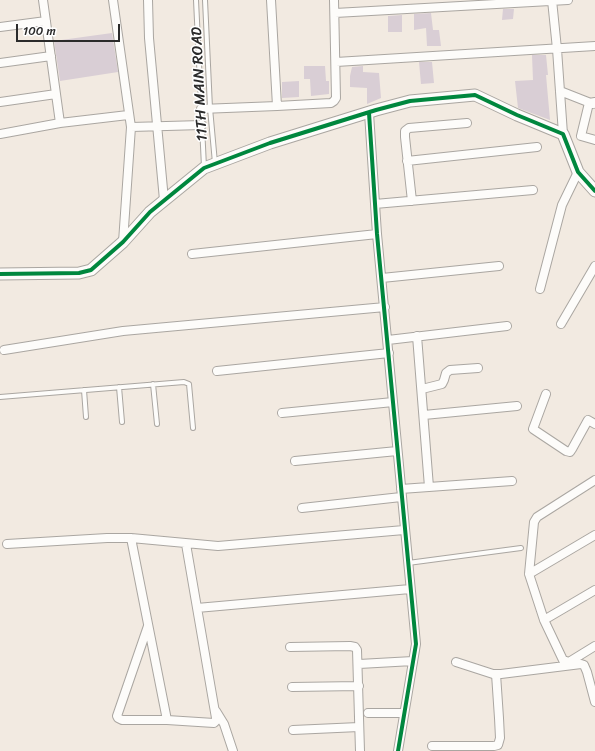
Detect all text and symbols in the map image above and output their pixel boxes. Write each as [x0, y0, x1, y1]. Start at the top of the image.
scale bar [18, 16, 122, 42]
text: 100 m [23, 20, 56, 42]
street label: 11TH MAIN ROAD [188, 26, 212, 142]

